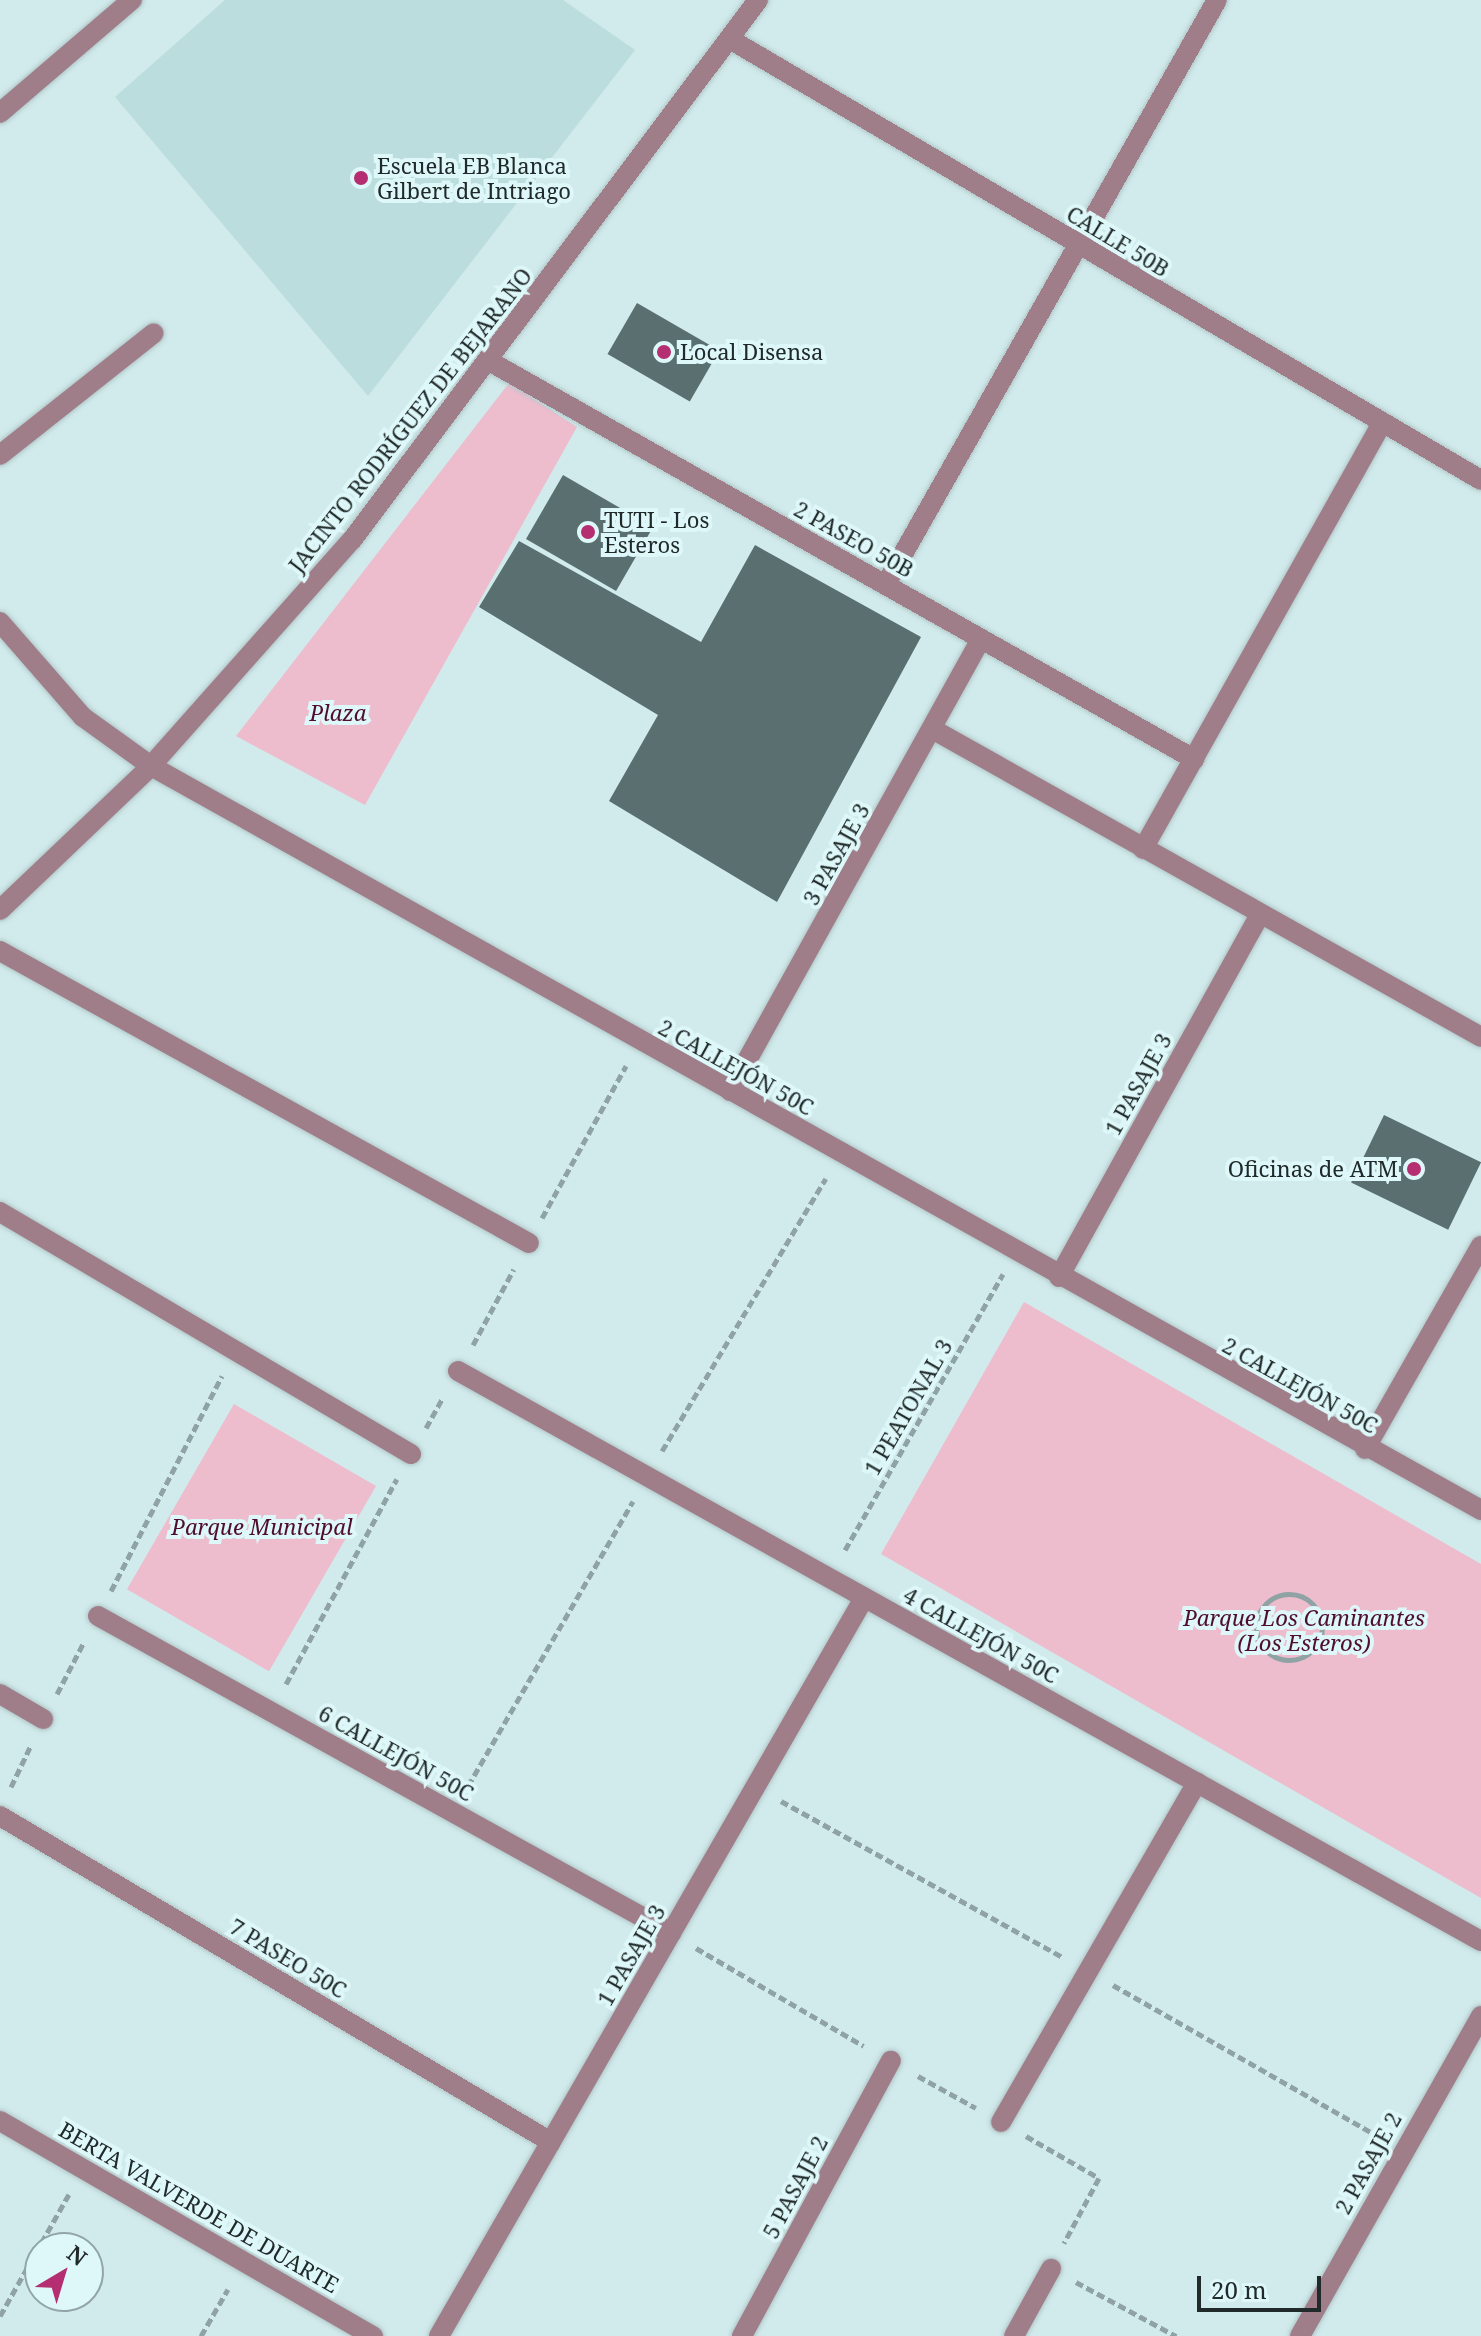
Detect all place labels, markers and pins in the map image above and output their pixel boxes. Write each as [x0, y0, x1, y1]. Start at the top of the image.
place label: Escuela EB Blanca Gilbert de Intriago [377, 152, 571, 204]
marker: Escuela EB Blanca Gilbert de Intriago [352, 169, 370, 187]
place label: Local Disensa [680, 339, 823, 365]
marker: Local Disensa [655, 343, 673, 361]
place label: TUTI - Los Esteros [604, 506, 709, 558]
marker: TUTI - Los Esteros [579, 523, 597, 541]
place label: Oficinas de ATM [1228, 1156, 1398, 1182]
marker: Oficinas de ATM [1405, 1160, 1423, 1178]

